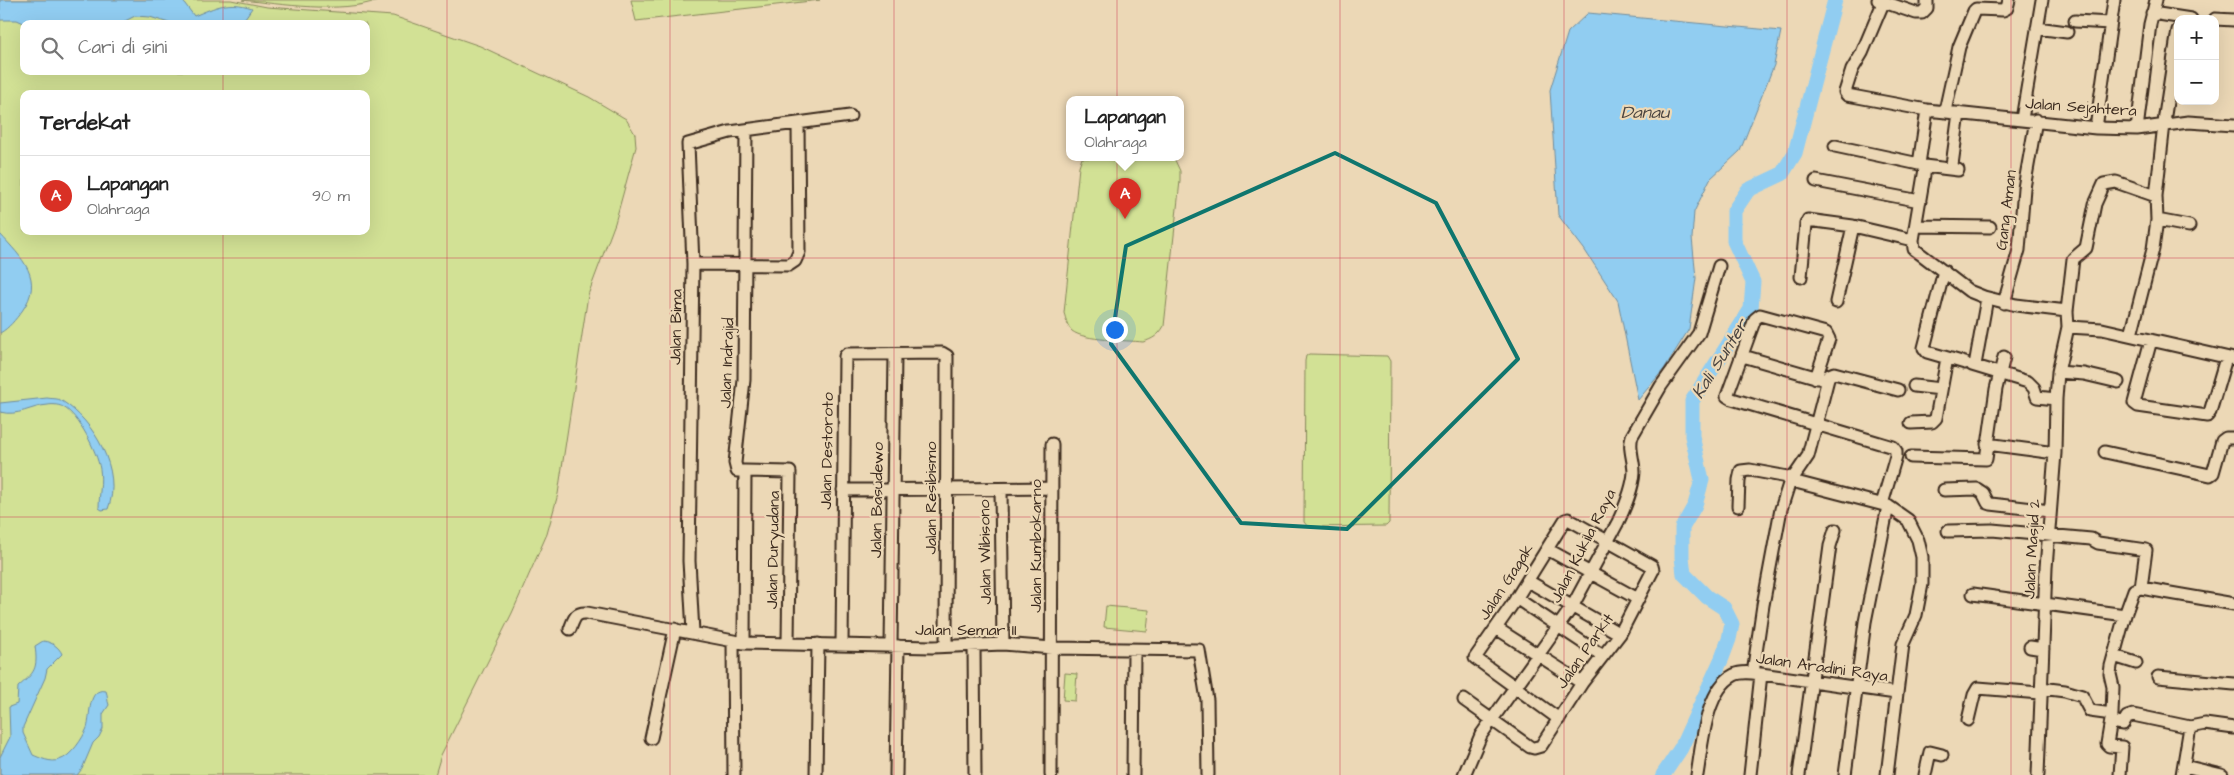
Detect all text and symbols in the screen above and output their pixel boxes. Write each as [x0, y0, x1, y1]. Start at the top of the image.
map controls [2174, 15, 2219, 105]
button: + [2174, 15, 2219, 60]
search box [20, 20, 370, 75]
icon: search [38, 34, 66, 62]
text: Cari di sini [78, 34, 167, 61]
button: − [2174, 60, 2219, 105]
street label: Jalan Sejahtera [2025, 92, 2137, 122]
popup [1066, 96, 1184, 161]
water label: Danau [1621, 100, 1670, 125]
text: Lapangan [1084, 104, 1166, 131]
text: Terdekat [40, 108, 130, 137]
text: Olahraga [1084, 131, 1147, 153]
street label: Gang Aman [1990, 169, 2023, 252]
text: Lapangan [87, 171, 169, 198]
pin: A [1109, 178, 1141, 219]
text: A [51, 185, 61, 207]
text: 90 m [312, 185, 350, 207]
text: Olahraga [87, 198, 150, 220]
street label: Jalan Bima [664, 289, 688, 365]
water label: Kali Sunter [1686, 313, 1755, 404]
street label: Jalan Indrajid [714, 317, 740, 409]
your location [1102, 317, 1128, 343]
street label: Jalan Destoroto [815, 392, 839, 510]
street label: Jalan Resibismo [920, 441, 942, 555]
street label: Jalan Basudewo [865, 442, 889, 558]
street label: Jalan Kumbokarno [1025, 479, 1047, 613]
street label: Jalan Kukila Raya [1545, 485, 1622, 607]
street label: Jalan Duryudana [761, 491, 786, 609]
street label: Jalan Masjid 2 [2018, 498, 2046, 600]
street label: Jalan Wibisono [973, 500, 997, 604]
street label: Jalan Gagak [1473, 539, 1540, 625]
street label: Jalan Parkit [1551, 608, 1619, 693]
street label: Jalan Semar II [915, 619, 1017, 641]
street label: Jalan Aradini Raya [1755, 647, 1889, 688]

